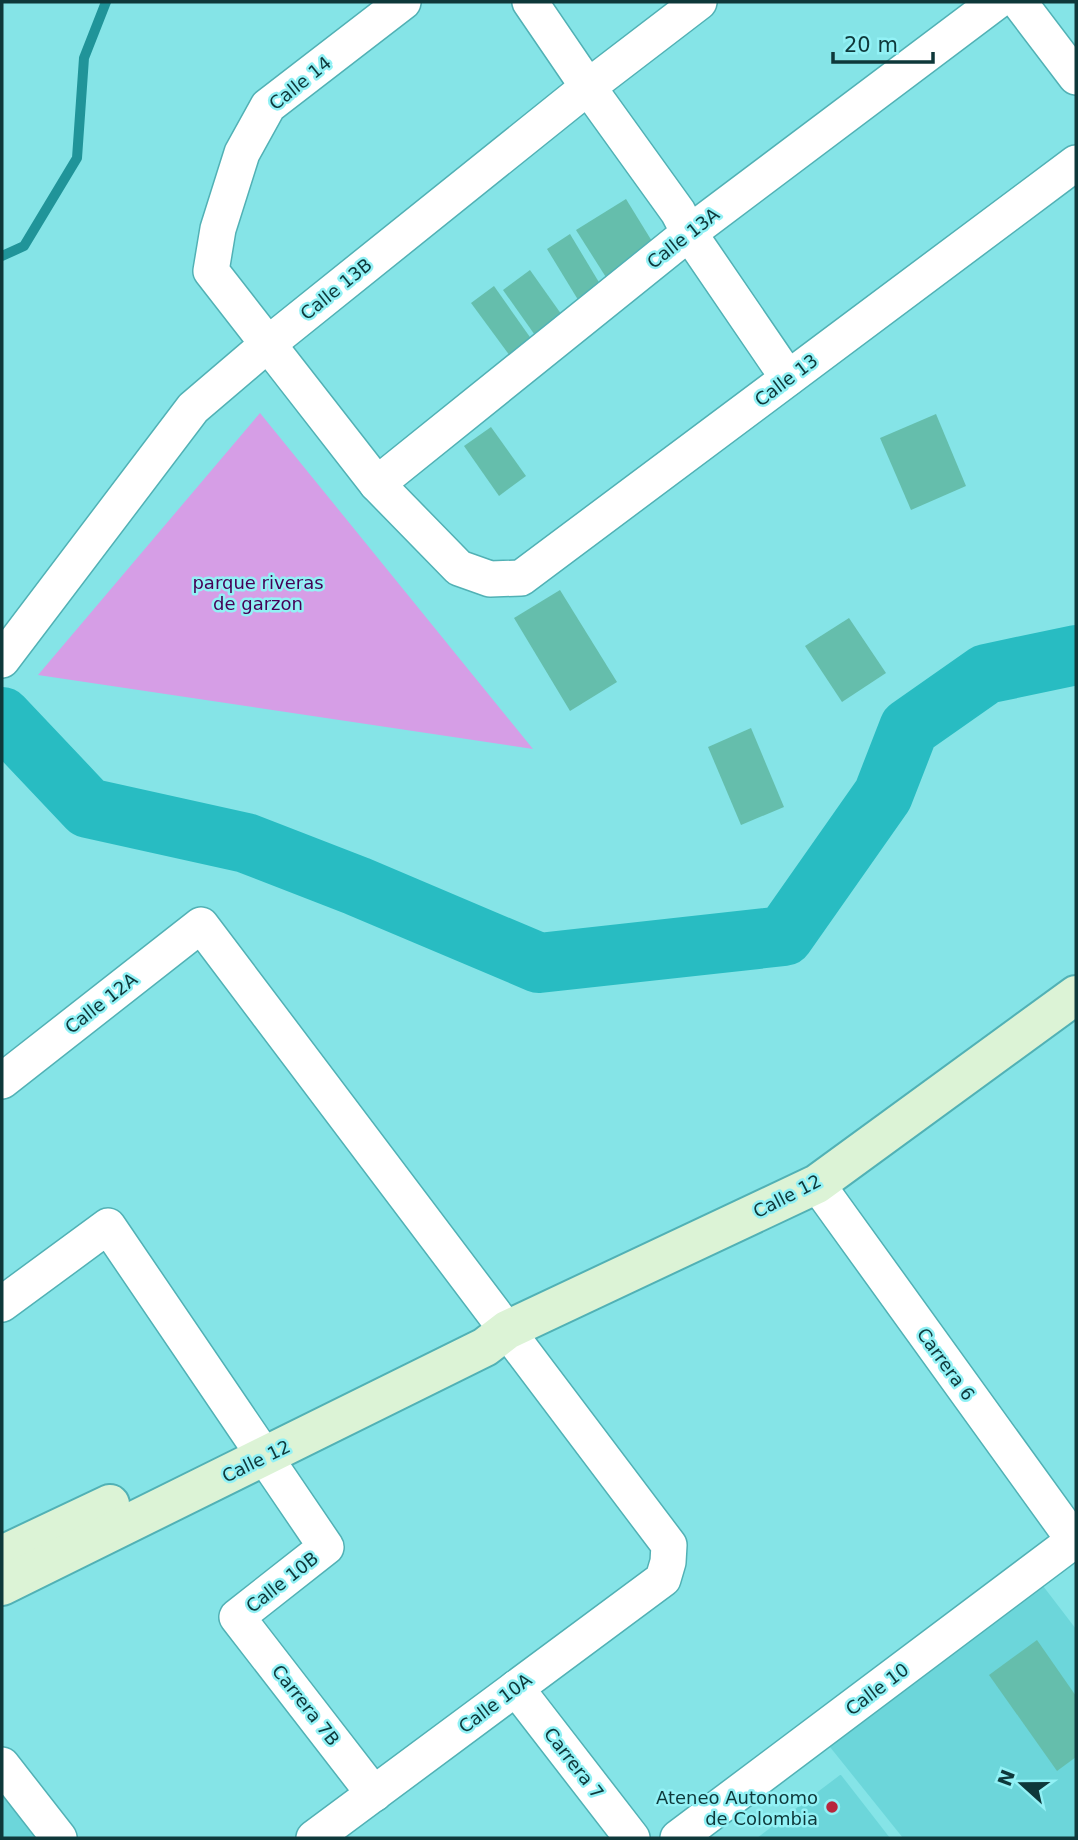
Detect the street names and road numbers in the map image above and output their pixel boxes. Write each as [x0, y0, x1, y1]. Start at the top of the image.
street label: Calle 14 [265, 52, 335, 114]
street label: Calle 13A [643, 203, 724, 273]
street label: Calle 13B [296, 254, 376, 324]
street label: Calle 13 [750, 350, 822, 410]
street label: Calle 12A [61, 968, 142, 1038]
street label: Calle 12 [750, 1170, 824, 1222]
street label: Carrera 6 [913, 1324, 979, 1404]
street label: Calle 12 [218, 1435, 294, 1487]
street label: Calle 10B [242, 1547, 322, 1617]
street label: Calle 10 [841, 1659, 913, 1719]
street label: Carrera 7B [268, 1660, 344, 1750]
street label: Calle 10A [454, 1668, 536, 1737]
street label: Carrera 7 [540, 1723, 608, 1803]

